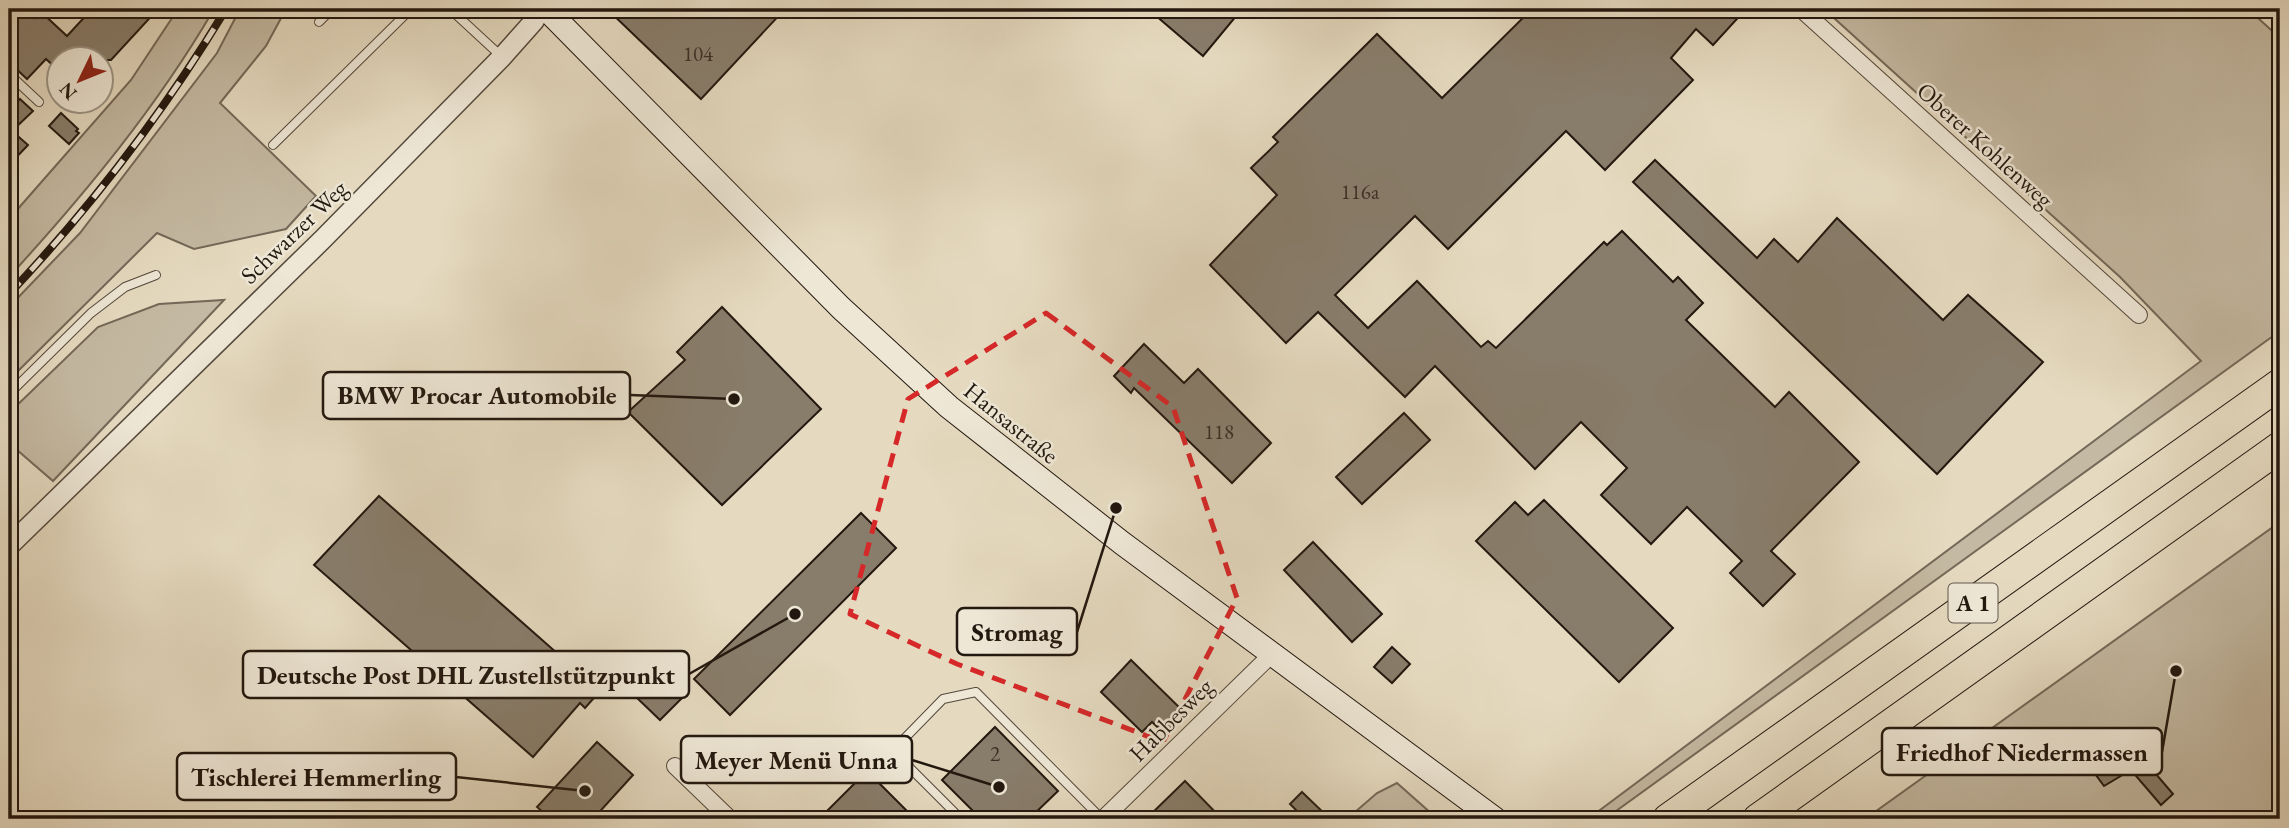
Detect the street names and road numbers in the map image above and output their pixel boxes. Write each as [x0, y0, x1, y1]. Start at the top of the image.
street label: Oberer Kohlenweg [1911, 75, 2061, 214]
street label: Schwarzer Weg [234, 173, 354, 290]
street label: Hansastraße [958, 375, 1065, 470]
road number: A 1 [1948, 583, 1997, 622]
street label: Habbesweg [1122, 671, 1220, 768]

